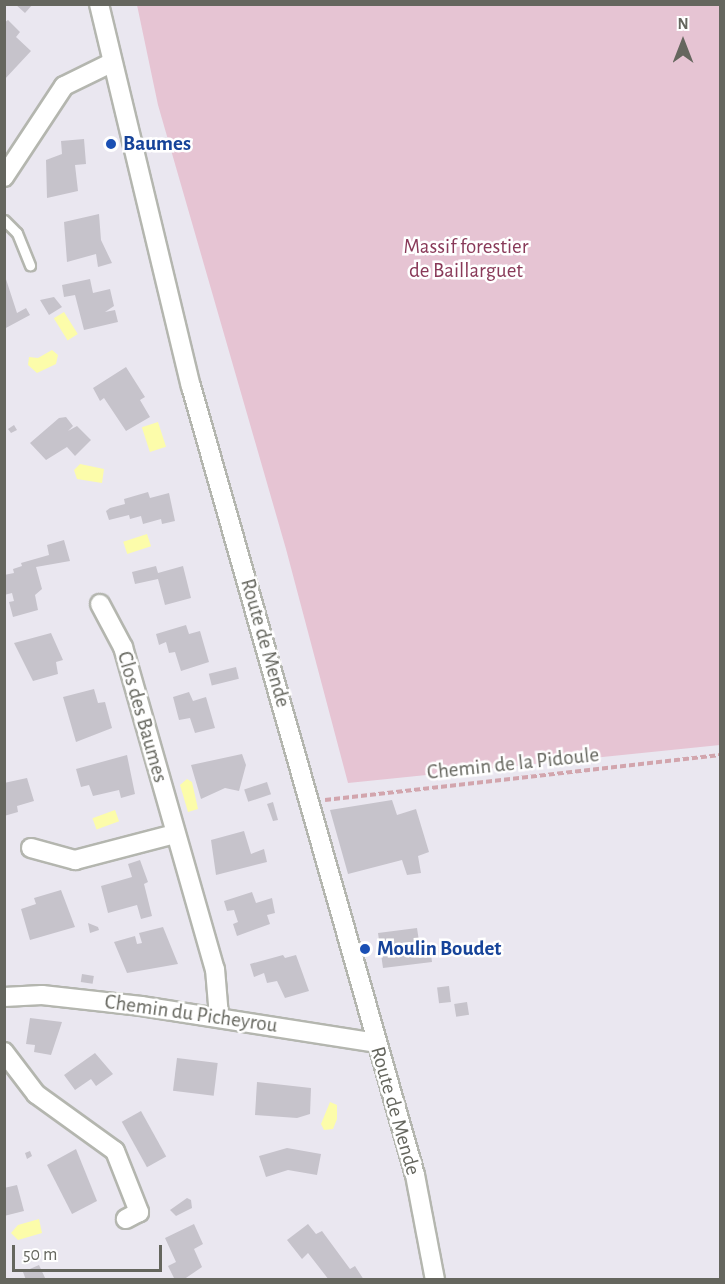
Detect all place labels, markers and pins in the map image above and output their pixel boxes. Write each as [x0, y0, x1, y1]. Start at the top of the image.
place label: Baumes [123, 131, 191, 157]
marker: Baumes [104, 137, 118, 151]
place label: Moulin Boudet [377, 936, 501, 962]
marker: Moulin Boudet [358, 942, 372, 956]

